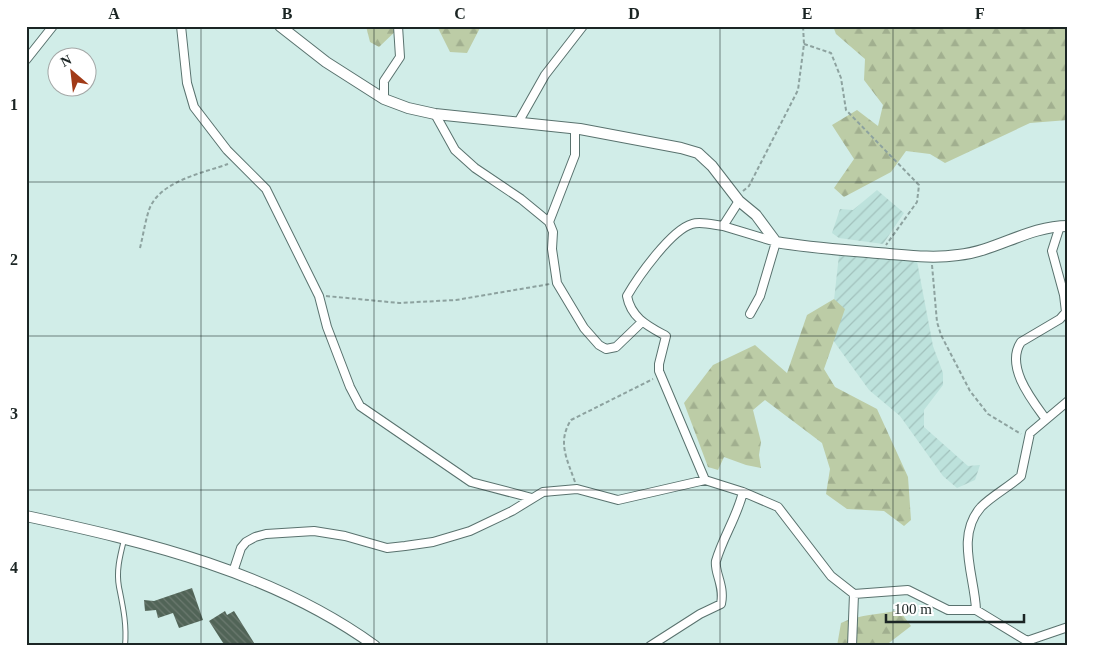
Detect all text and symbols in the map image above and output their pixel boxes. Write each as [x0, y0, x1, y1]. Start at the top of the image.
text: A [108, 5, 120, 22]
text: B [282, 5, 293, 22]
text: C [454, 5, 466, 22]
text: D [628, 5, 640, 22]
text: E [802, 5, 812, 22]
text: F [975, 5, 985, 22]
north arrow [48, 48, 98, 98]
text: N [58, 52, 74, 70]
text: 1 [10, 96, 18, 113]
text: 2 [10, 251, 18, 268]
text: 3 [10, 405, 18, 422]
text: 4 [10, 559, 18, 576]
scale bar [886, 592, 1024, 624]
text: 100 m [894, 601, 932, 617]

